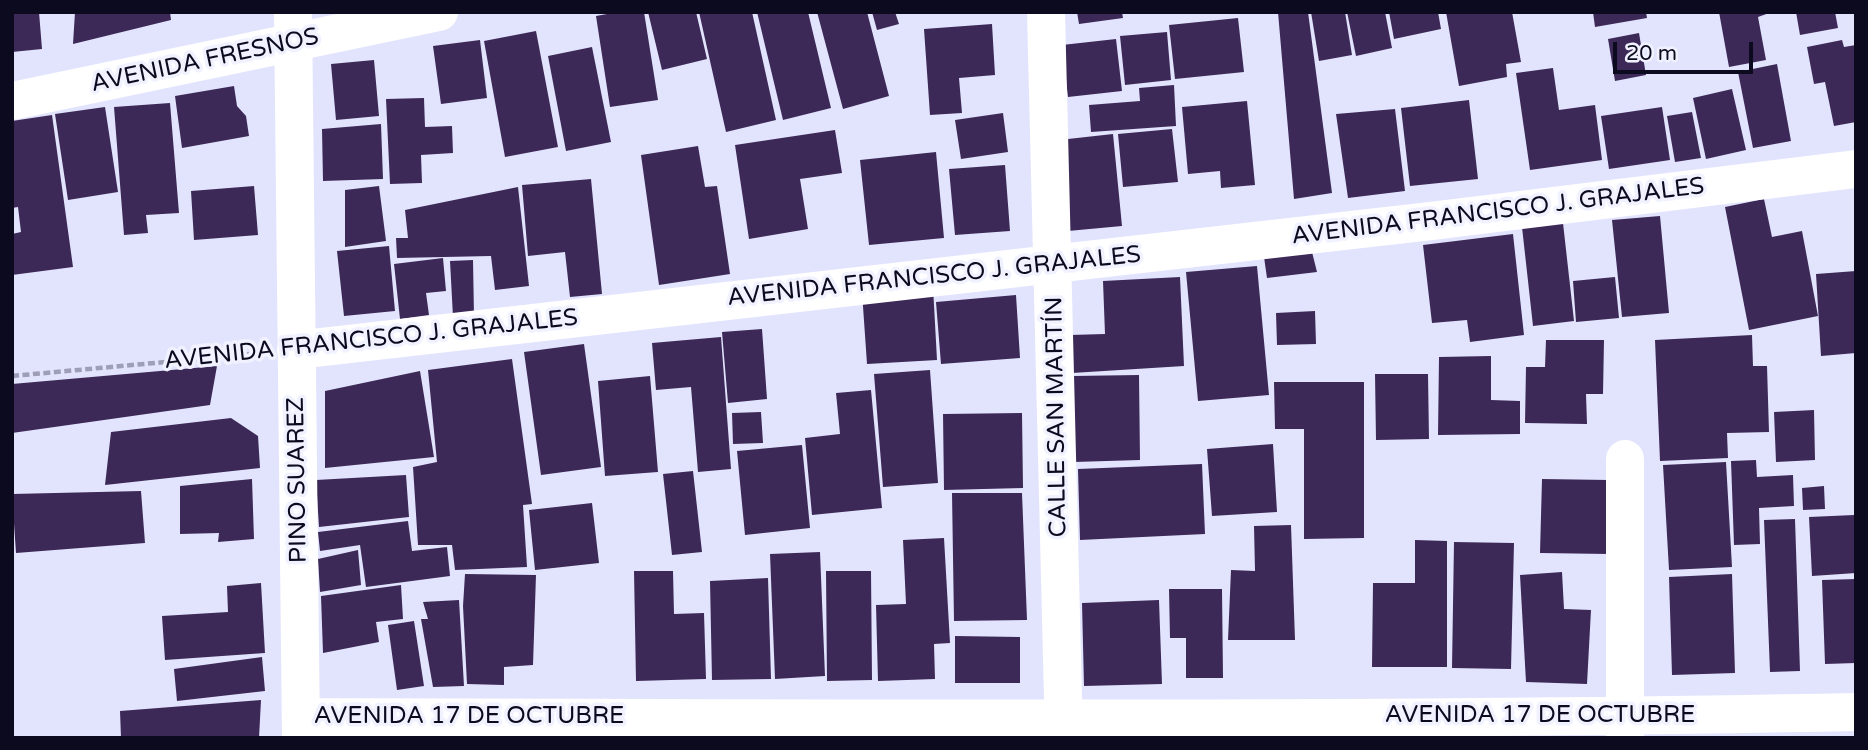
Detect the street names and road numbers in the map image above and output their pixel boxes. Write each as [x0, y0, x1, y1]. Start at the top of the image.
street label: AVENIDA FRESNOS [89, 23, 321, 99]
street label: AVENIDA FRANCISCO J. GRAJALES [1290, 172, 1706, 252]
street label: AVENIDA FRANCISCO J. GRAJALES [726, 241, 1142, 313]
street label: CALLE SAN MARTÍN [1041, 296, 1073, 538]
street label: AVENIDA FRANCISCO J. GRAJALES [163, 304, 579, 376]
street label: PINO SUAREZ [282, 397, 314, 563]
street label: AVENIDA 17 DE OCTUBRE [1385, 702, 1695, 730]
street label: AVENIDA 17 DE OCTUBRE [314, 703, 624, 731]

